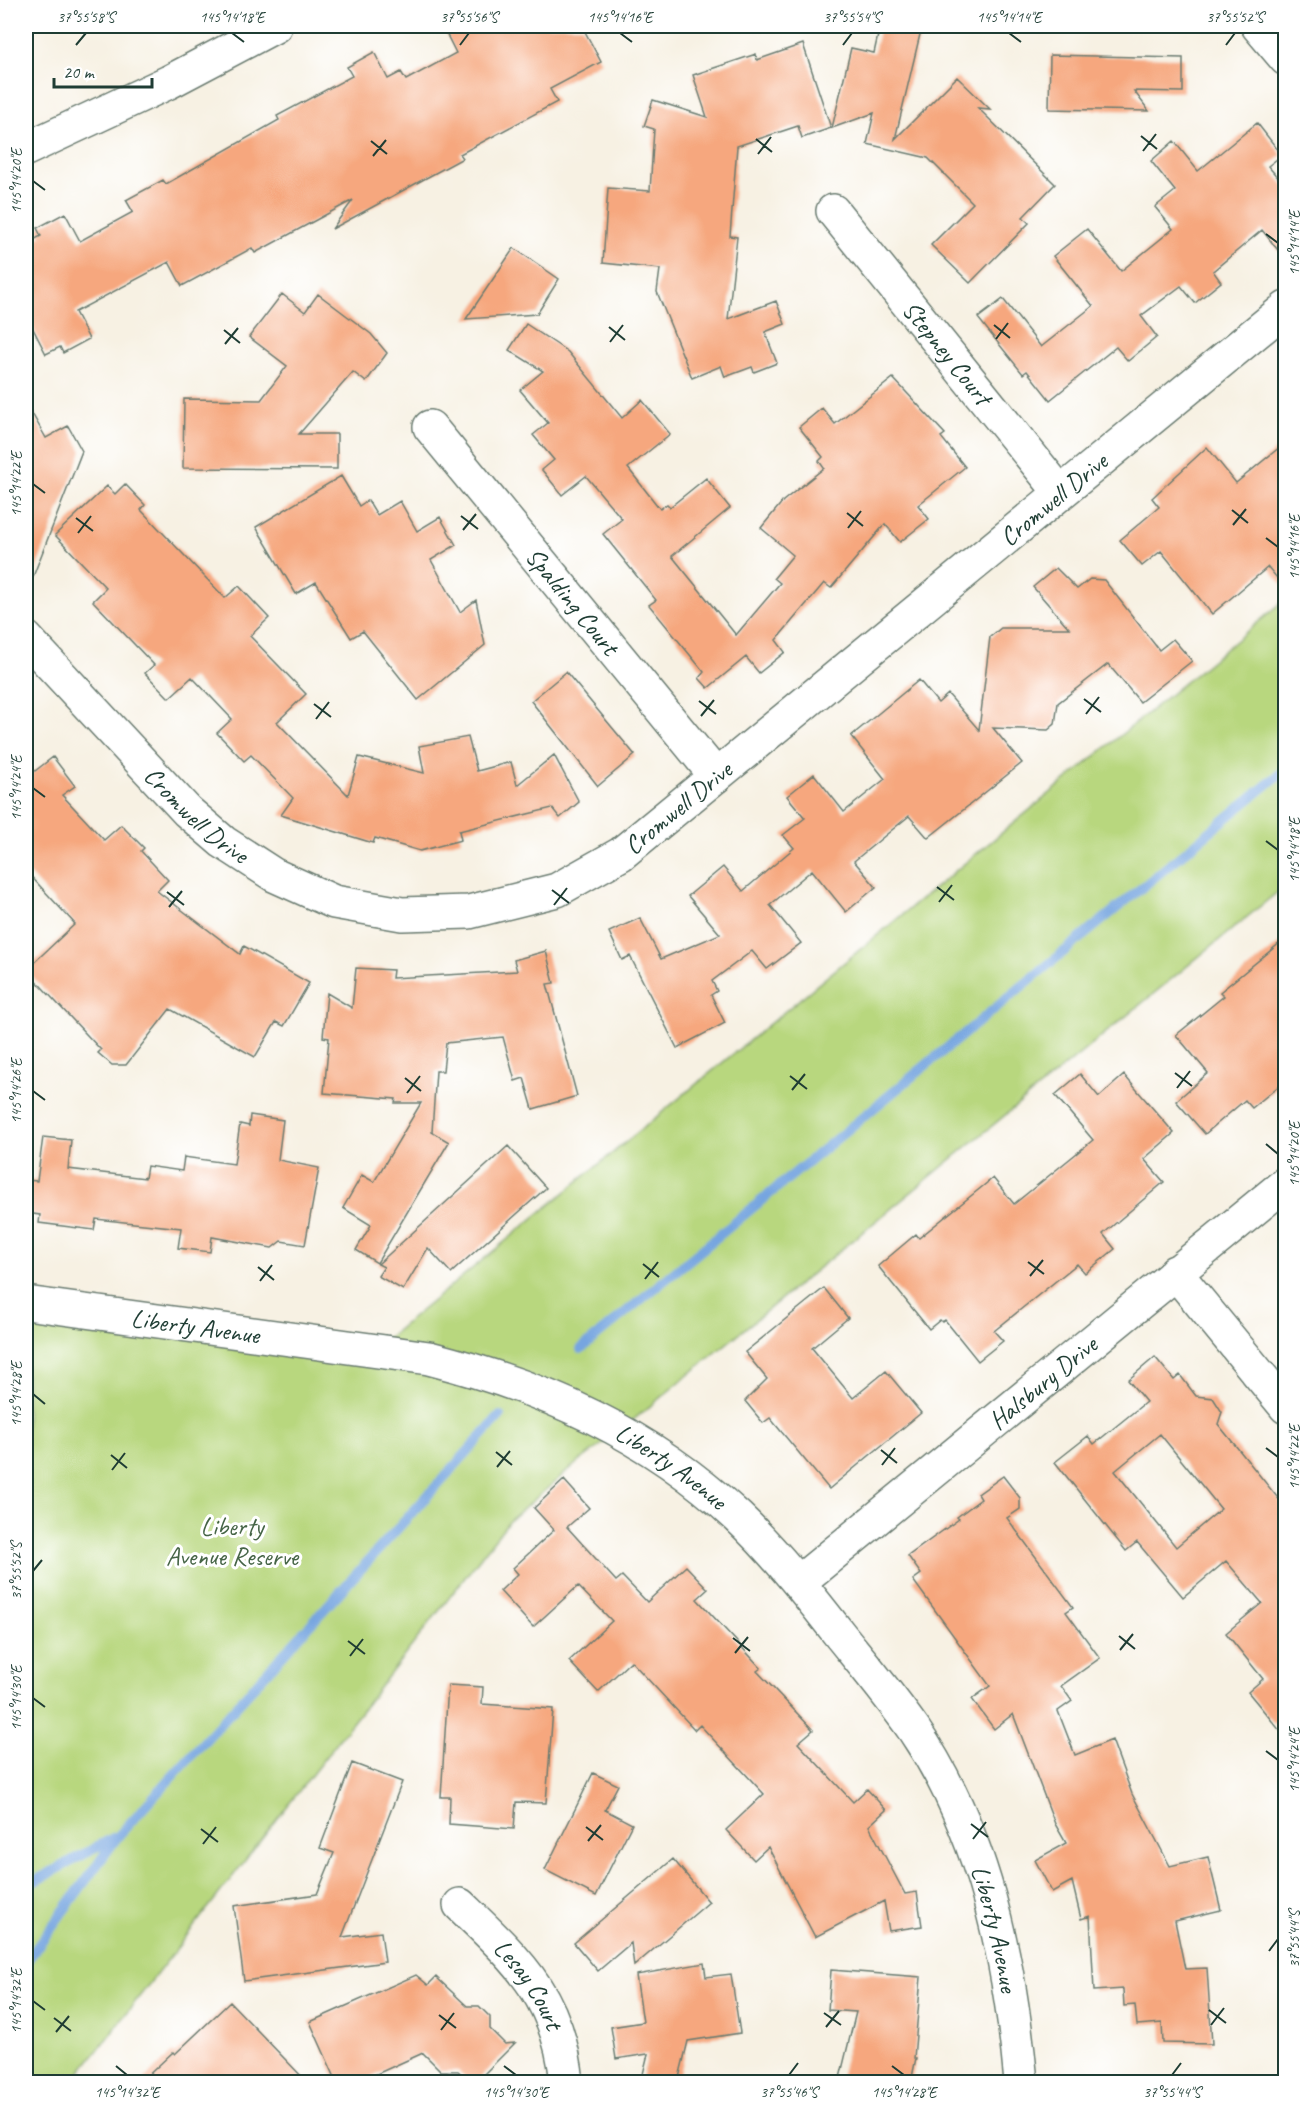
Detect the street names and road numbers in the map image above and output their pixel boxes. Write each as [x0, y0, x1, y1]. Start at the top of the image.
street label: Stepney Court [895, 294, 1001, 414]
street label: Cromwell Drive [993, 443, 1116, 553]
street label: Spalding Court [519, 540, 628, 663]
street label: Cromwell Drive [617, 752, 740, 861]
street label: Cromwell Drive [137, 759, 257, 872]
street label: Liberty Avenue [129, 1301, 263, 1351]
street label: Halsbury Drive [981, 1326, 1106, 1437]
street label: Liberty Avenue [610, 1416, 735, 1517]
street label: Liberty Avenue [964, 1861, 1026, 1996]
street label: Lesay Court [487, 1932, 572, 2036]

